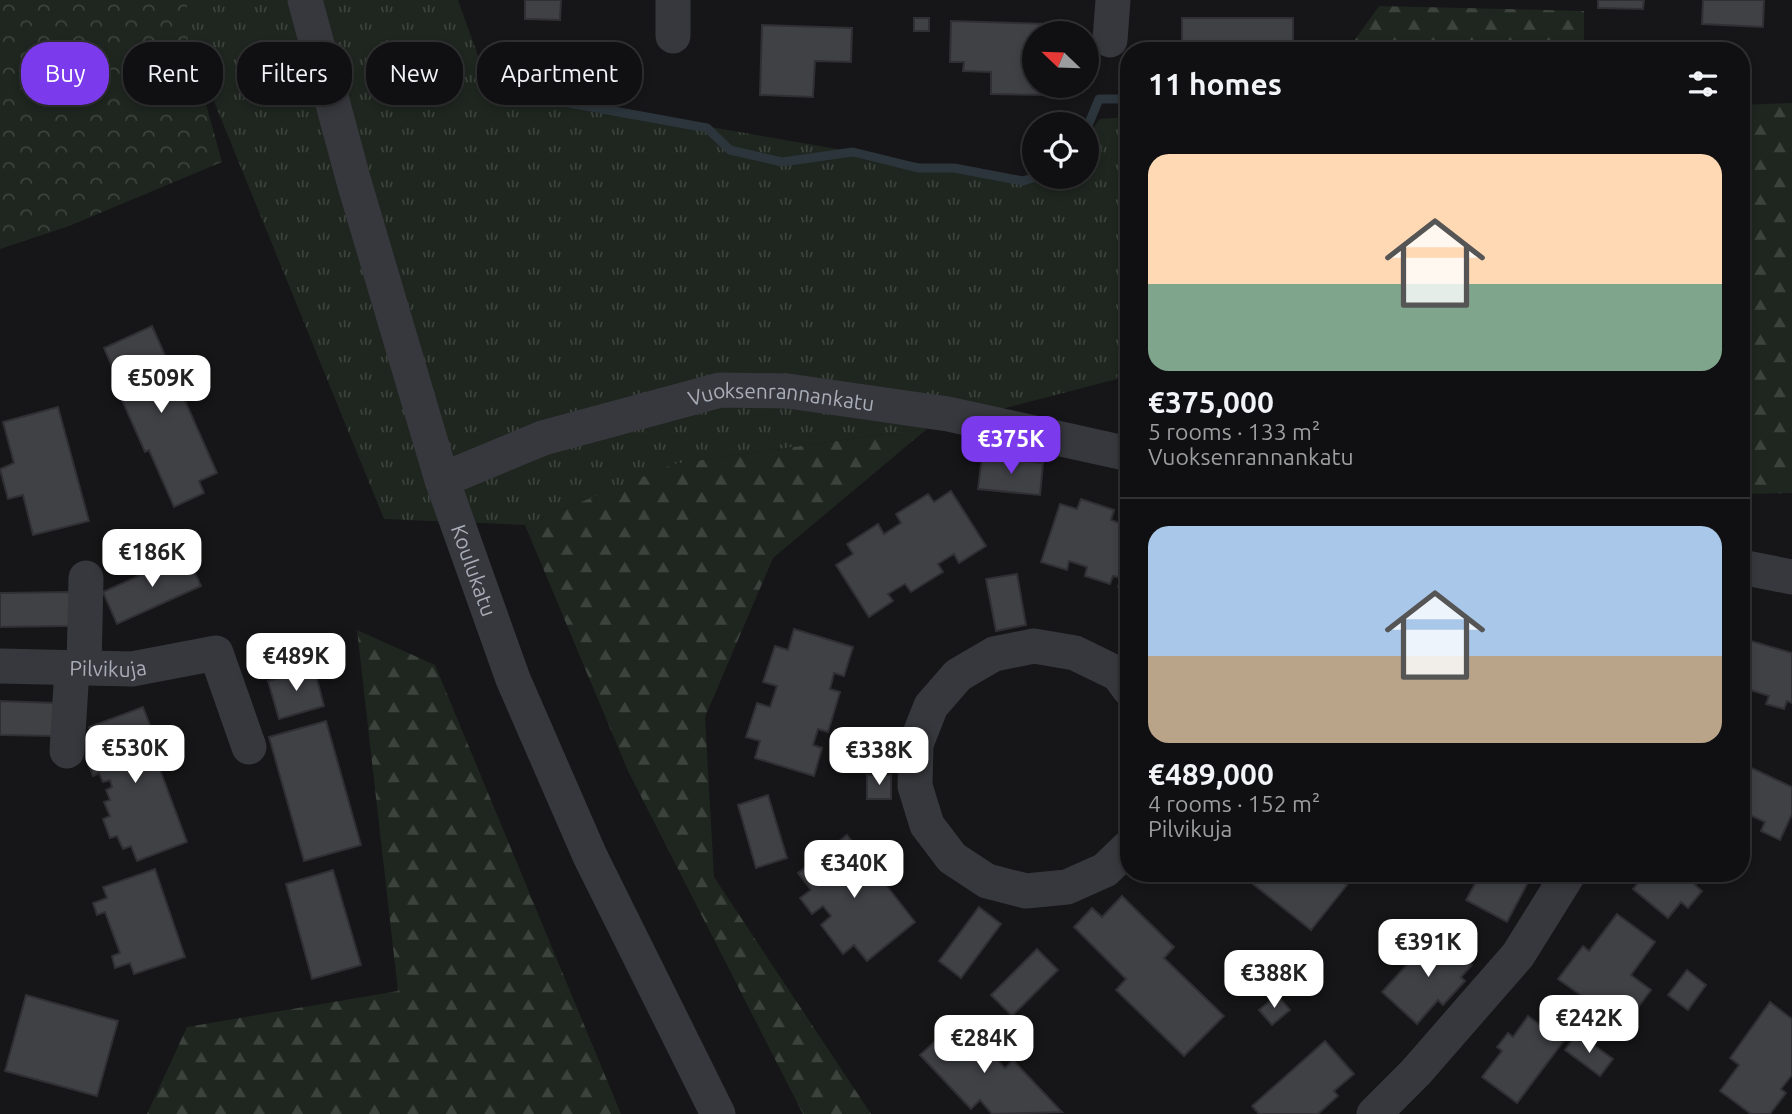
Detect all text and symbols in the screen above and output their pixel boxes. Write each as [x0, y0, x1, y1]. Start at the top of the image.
north arrow [1022, 21, 1099, 98]
map controls [1022, 21, 1099, 189]
chip: Buy [21, 42, 109, 105]
chip: Rent [123, 42, 223, 105]
chip: Filters [237, 42, 352, 105]
chip: New [366, 42, 463, 105]
chip: Apartment [477, 42, 642, 105]
icon: filters [1684, 65, 1722, 103]
text: 11 homes [1148, 67, 1282, 101]
button: locate [1022, 112, 1099, 189]
icon: home [1372, 200, 1498, 326]
pin: €509K [112, 356, 210, 415]
text: €509K [127, 365, 195, 390]
street label: Vuoksenrannankatu [685, 377, 876, 415]
text: €375,000 [1148, 385, 1274, 419]
pin: €375K [962, 416, 1060, 476]
text: 5 rooms · 133 m² [1148, 419, 1320, 444]
text: €375K [977, 426, 1045, 451]
text: Vuoksenrannankatu [1148, 444, 1354, 469]
street label: Koulukatu [447, 521, 502, 619]
pin: €186K [103, 530, 201, 589]
text: €186K [118, 539, 186, 564]
icon: home [1372, 572, 1498, 698]
pin: €489K [247, 634, 345, 693]
text: €489K [262, 643, 330, 668]
street label: Pilvikuja [69, 655, 148, 681]
pin: €530K [86, 726, 184, 785]
pin: €338K [830, 728, 928, 787]
text: €530K [101, 735, 169, 760]
text: €338K [845, 737, 913, 762]
text: €489,000 [1148, 757, 1274, 791]
text: 4 rooms · 152 m² [1148, 791, 1320, 816]
text: Pilvikuja [1148, 816, 1232, 841]
pin: €340K [805, 841, 903, 900]
text: €340K [820, 850, 888, 875]
pin: €391K [1379, 920, 1477, 979]
text: €391K [1394, 929, 1462, 954]
pin: €388K [1225, 950, 1323, 1010]
text: €388K [1240, 960, 1308, 985]
pin: €242K [1540, 996, 1638, 1055]
text: €242K [1555, 1005, 1623, 1030]
pin: €284K [935, 1016, 1033, 1075]
text: €284K [950, 1025, 1018, 1050]

